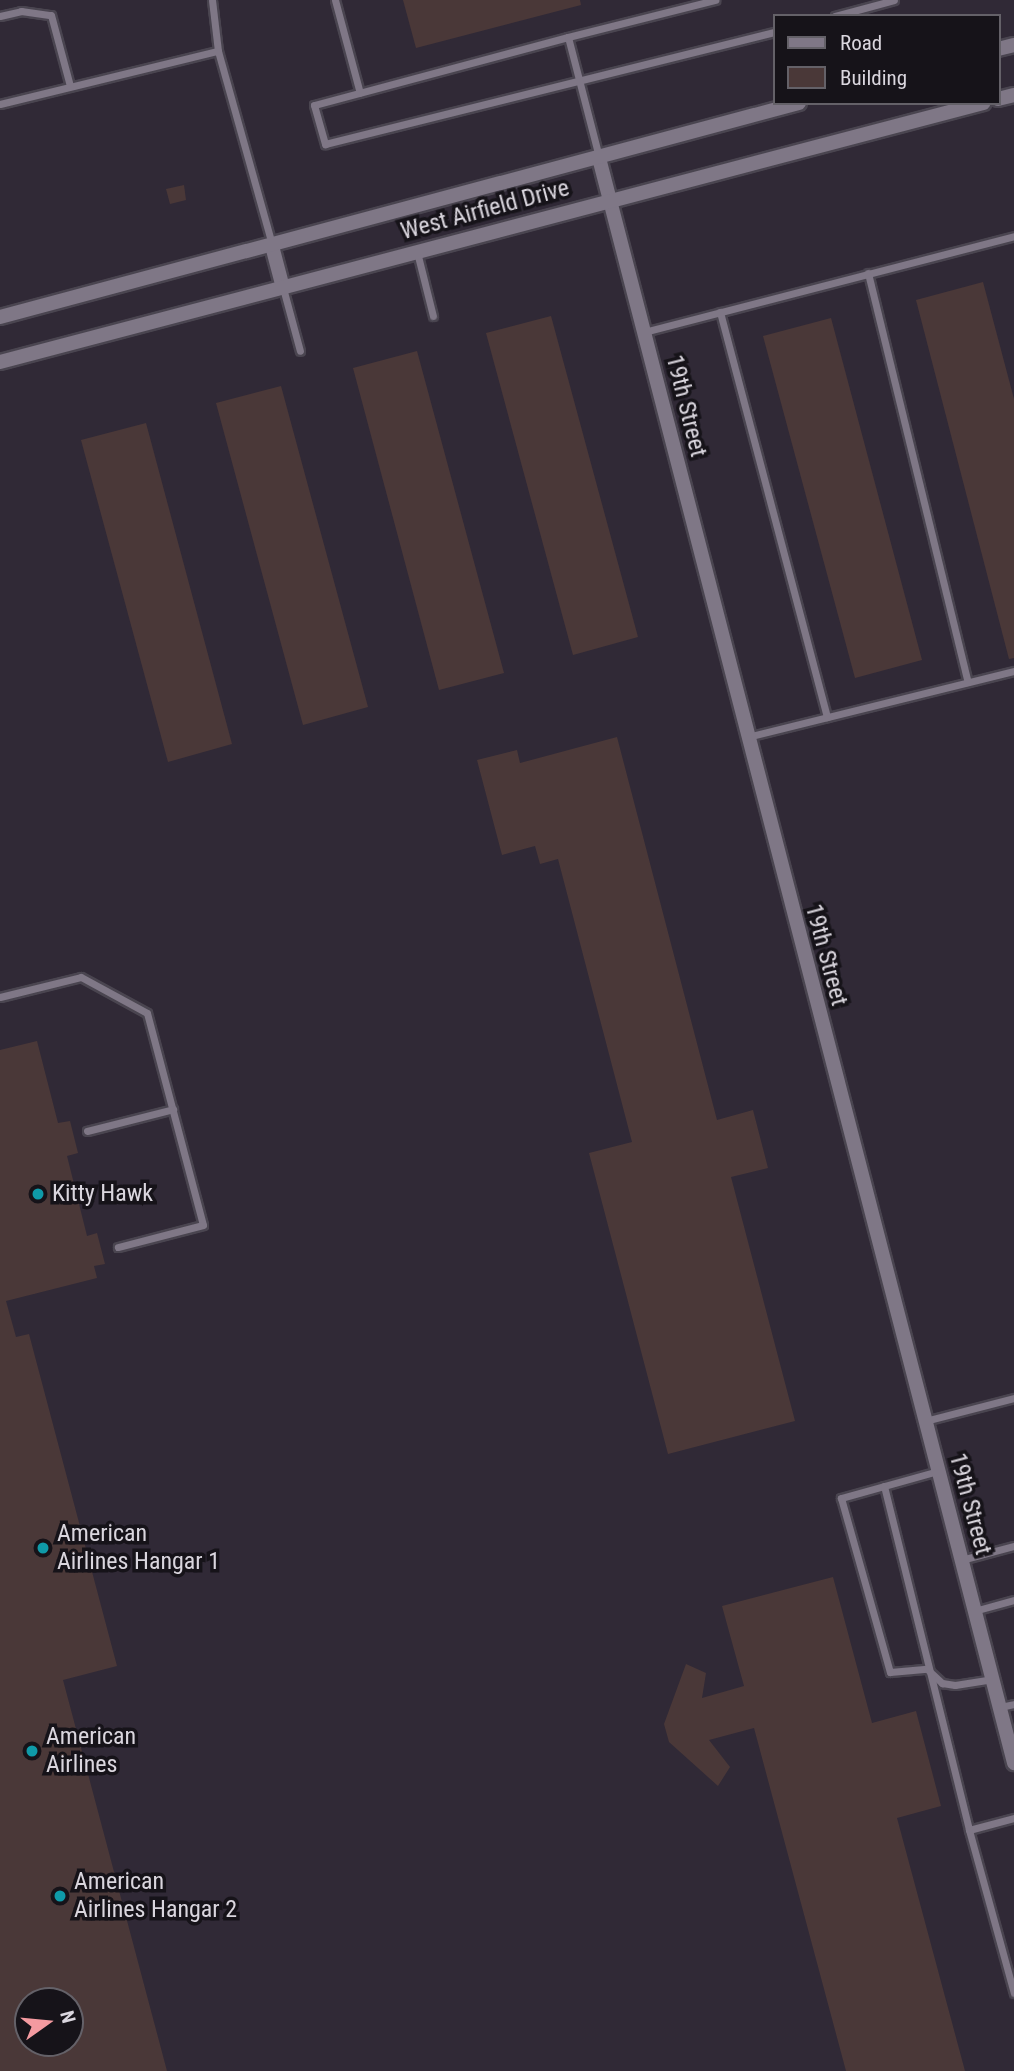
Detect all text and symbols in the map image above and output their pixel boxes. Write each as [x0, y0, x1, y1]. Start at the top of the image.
legend [772, 14, 1000, 105]
text: Road [840, 31, 882, 55]
text: Building [840, 66, 907, 90]
street label: West Airfield Drive [398, 174, 572, 246]
street label: 19th Street [659, 352, 713, 460]
street label: 19th Street [799, 901, 853, 1009]
place label: Kitty Hawk [52, 1180, 153, 1208]
marker: Kitty Hawk [30, 1186, 46, 1202]
street label: 19th Street [943, 1450, 997, 1558]
place label: American Airlines Hangar 1 [57, 1520, 220, 1576]
marker: American Airlines Hangar 1 [35, 1540, 51, 1556]
place label: American Airlines [46, 1723, 136, 1779]
marker: American Airlines [24, 1743, 40, 1759]
place label: American Airlines Hangar 2 [74, 1868, 237, 1924]
marker: American Airlines Hangar 2 [52, 1888, 68, 1904]
north arrow [14, 1987, 84, 2057]
text: N [55, 2008, 80, 2026]

